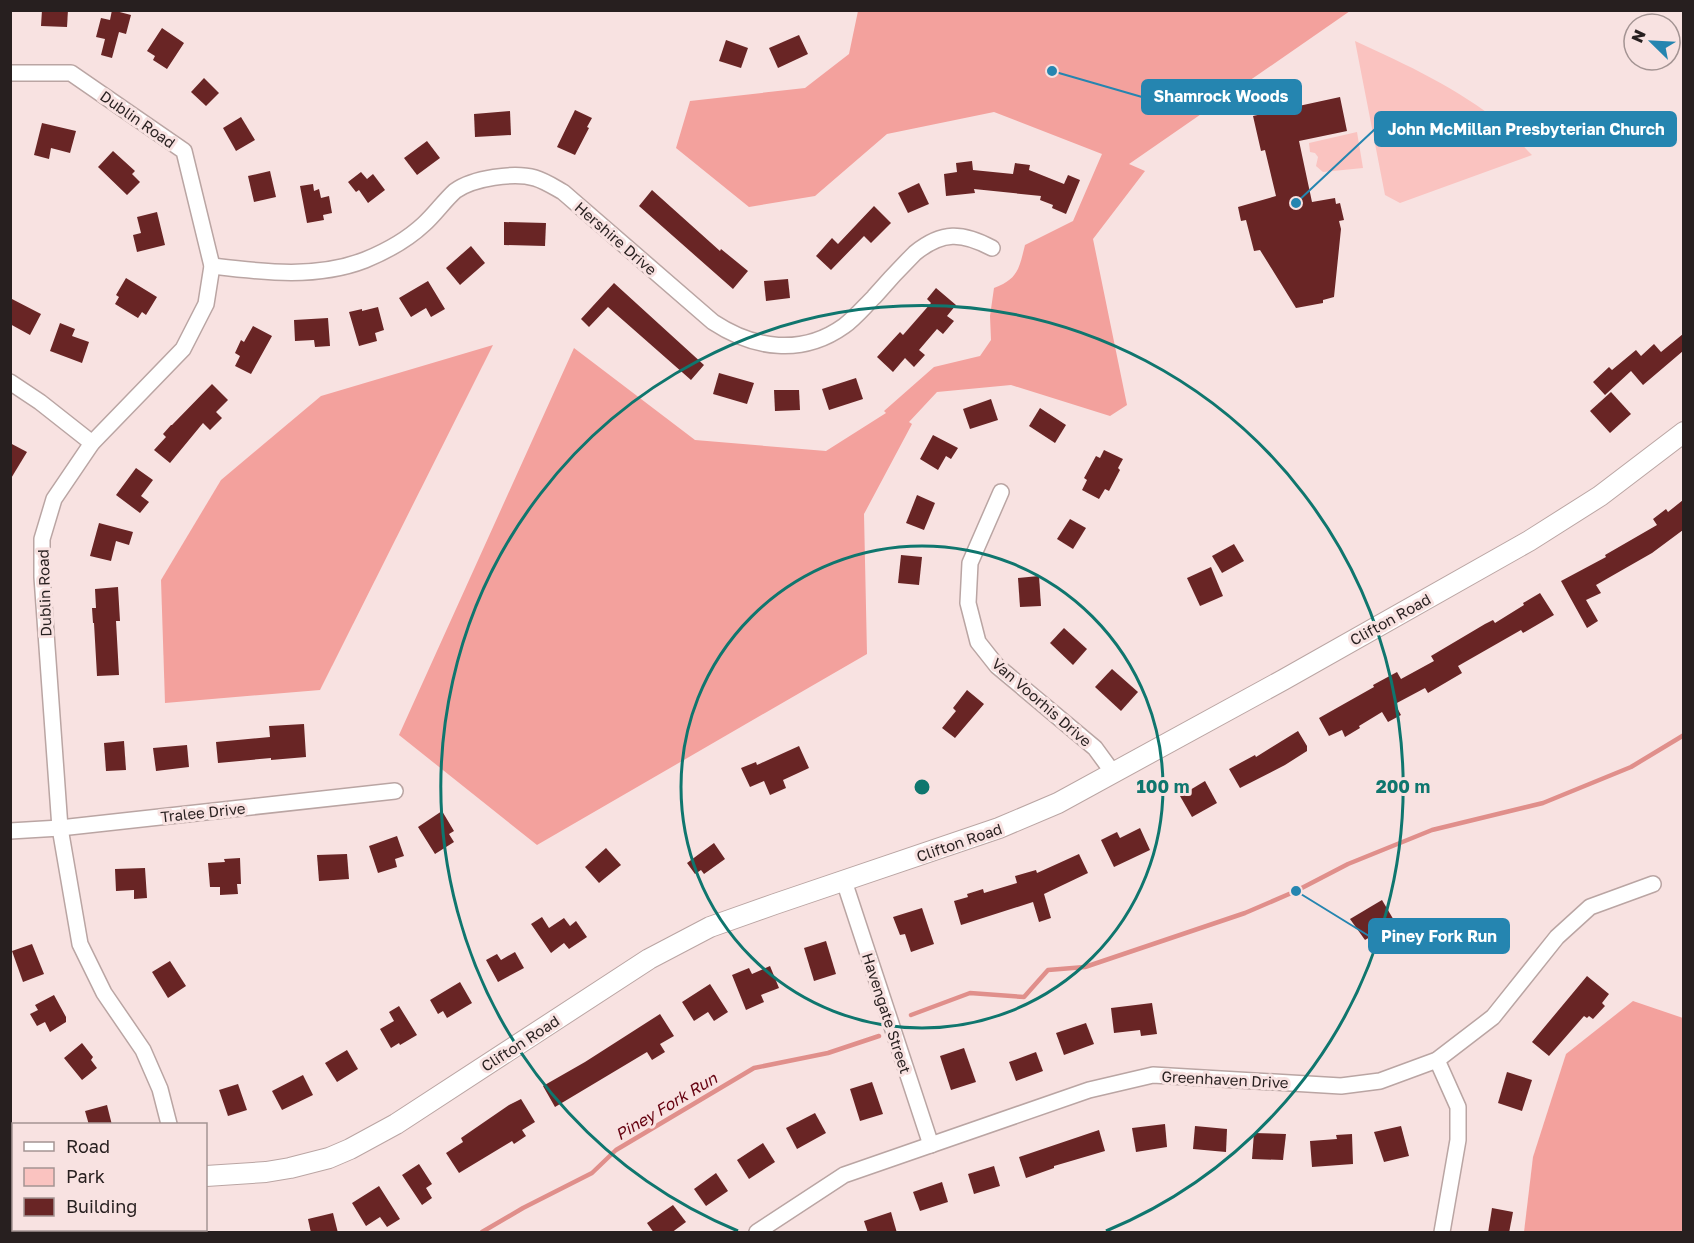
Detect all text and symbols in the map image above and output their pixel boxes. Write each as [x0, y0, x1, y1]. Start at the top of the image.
north arrow [1622, 12, 1682, 72]
text: N [1627, 26, 1650, 46]
callout: Shamrock Woods [1142, 80, 1301, 114]
text: Shamrock Woods [1154, 86, 1289, 106]
street label: Dublin Road [97, 87, 179, 151]
callout: John McMillan Presbyterian Church [1375, 112, 1676, 146]
text: John McMillan Presbyterian Church [1387, 119, 1665, 139]
street label: Hershire Drive [571, 198, 661, 279]
street label: Dublin Road [33, 549, 55, 637]
street label: Clifton Road [1347, 589, 1433, 649]
street label: Van Voorhis Drive [989, 654, 1096, 750]
text: 100 m [1137, 775, 1189, 797]
text: 200 m [1376, 775, 1430, 797]
centre of rings [912, 777, 932, 797]
street label: Tralee Drive [160, 799, 247, 825]
street label: Clifton Road [914, 819, 1004, 865]
callout: Piney Fork Run [1369, 919, 1509, 953]
text: Piney Fork Run [1381, 926, 1497, 946]
street label: Havengate Street [859, 950, 915, 1076]
street label: Clifton Road [478, 1011, 562, 1075]
water label: Piney Fork Run [612, 1067, 721, 1144]
street label: Greenhaven Drive [1161, 1067, 1289, 1091]
legend [12, 1123, 207, 1231]
text: Road [66, 1135, 110, 1157]
text: Park [66, 1165, 105, 1187]
text: Building [66, 1195, 137, 1217]

